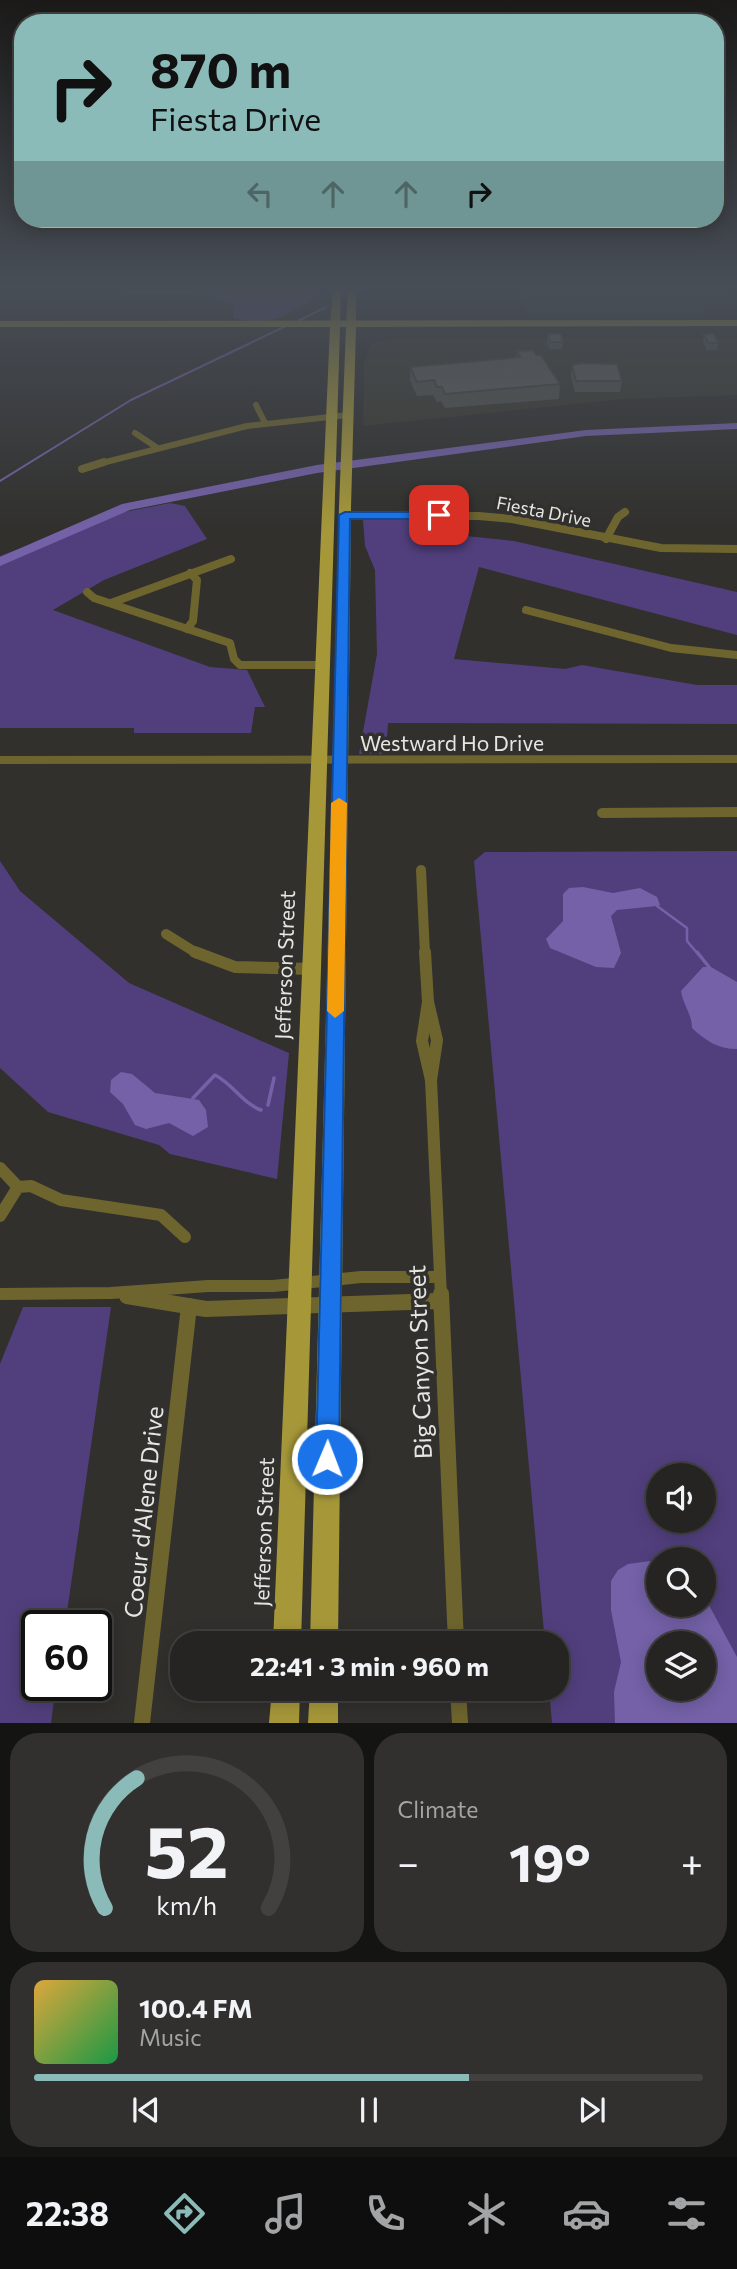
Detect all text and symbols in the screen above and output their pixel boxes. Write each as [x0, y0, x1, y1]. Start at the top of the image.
text: 870 m [150, 38, 291, 98]
icon: right [35, 42, 126, 133]
text: Fiesta Drive [150, 98, 321, 138]
icon: left [241, 175, 279, 213]
icon: ahead [314, 175, 352, 213]
icon: ahead [387, 175, 425, 213]
icon: right [460, 175, 498, 213]
pin [409, 485, 469, 545]
street label: Fiesta Drive [495, 491, 593, 531]
icon: arrive [420, 496, 458, 534]
street label: Westward Ho Drive [360, 730, 544, 755]
street label: Jefferson Street [269, 890, 299, 1040]
street label: Big Canyon Street [401, 1264, 437, 1460]
street label: Coeur d'Alene Drive [117, 1405, 169, 1619]
position arrow [290, 1422, 364, 1496]
street label: Jefferson Street [248, 1457, 278, 1607]
map controls [646, 1463, 716, 1701]
button: sound [646, 1463, 716, 1533]
button: search [646, 1547, 716, 1617]
speed limit sign: 60 [21, 1610, 112, 1701]
button: layers [646, 1631, 716, 1701]
text: 22:41 · 3 min · 960 m [250, 1650, 489, 1681]
text: Climate [398, 1795, 479, 1823]
text: 52 [145, 1805, 229, 1894]
text: 19° [509, 1829, 591, 1893]
text: − [398, 1838, 419, 1885]
text: + [681, 1838, 703, 1885]
text: km/h [156, 1890, 217, 1920]
text: 100.4 FM [139, 1992, 253, 2023]
text: Music [139, 2023, 202, 2051]
icon: previous [127, 2091, 165, 2129]
icon: pause [350, 2091, 388, 2129]
icon: next [573, 2091, 611, 2129]
icon: directions [160, 2189, 209, 2238]
icon: music [261, 2189, 310, 2238]
icon: phone [361, 2189, 410, 2238]
icon: climate [462, 2189, 511, 2238]
icon: car [562, 2189, 611, 2238]
icon: filters [662, 2189, 711, 2238]
text: 22:38 [26, 2193, 109, 2233]

